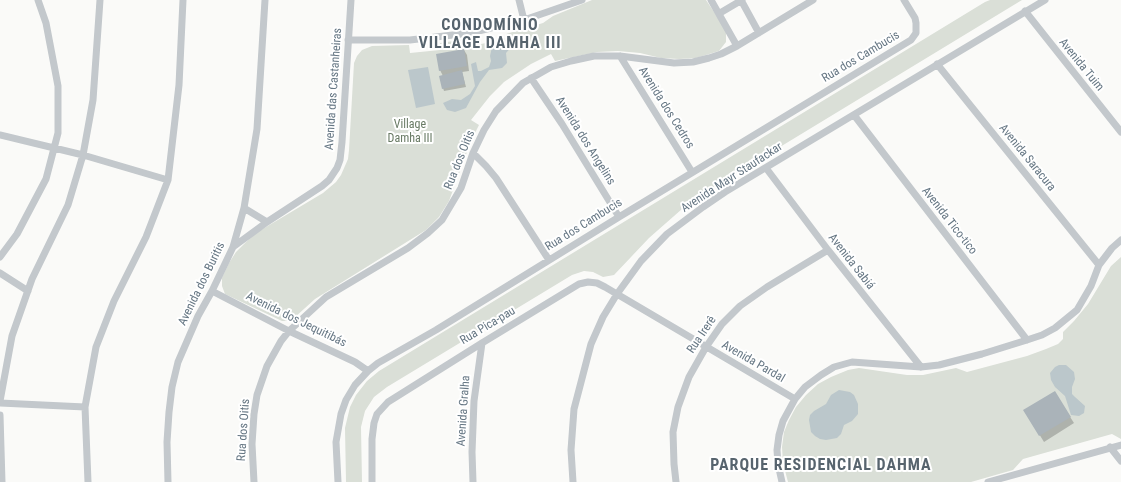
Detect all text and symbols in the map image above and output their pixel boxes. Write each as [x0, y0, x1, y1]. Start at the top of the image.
district label: CONDOMÍNIO VILLAGE DAMHA III [418, 16, 562, 54]
street label: Avenida das Castanheiras [323, 28, 345, 150]
street label: Rua dos Cambucis [820, 28, 902, 86]
street label: Avenida Tuim [1055, 36, 1107, 94]
street label: Avenida dos Cedros [635, 64, 697, 152]
street label: Avenida dos Angelins [552, 94, 618, 188]
park label: Village Damha III [388, 118, 432, 146]
street label: Avenida Saracura [996, 122, 1058, 194]
street label: Rua dos Oitis [442, 128, 478, 192]
street label: Avenida Mayr Staufackar [679, 140, 785, 216]
street label: Avenida Tico-tico [918, 184, 980, 258]
street label: Rua dos Cambucis [543, 196, 625, 254]
street label: Avenida Sabiá [825, 231, 877, 293]
street label: Avenida dos Buritis [176, 240, 228, 328]
street label: Avenida dos Jequitibás [243, 289, 349, 351]
street label: Rua Pica-pau [458, 304, 518, 348]
street label: Rua Irerê [684, 314, 720, 356]
street label: Avenida Pardal [719, 338, 787, 386]
street label: Avenida Gralha [454, 375, 474, 447]
street label: Rua dos Oitis [235, 398, 253, 462]
district label: PARQUE RESIDENCIAL DAHMA [710, 456, 932, 476]

